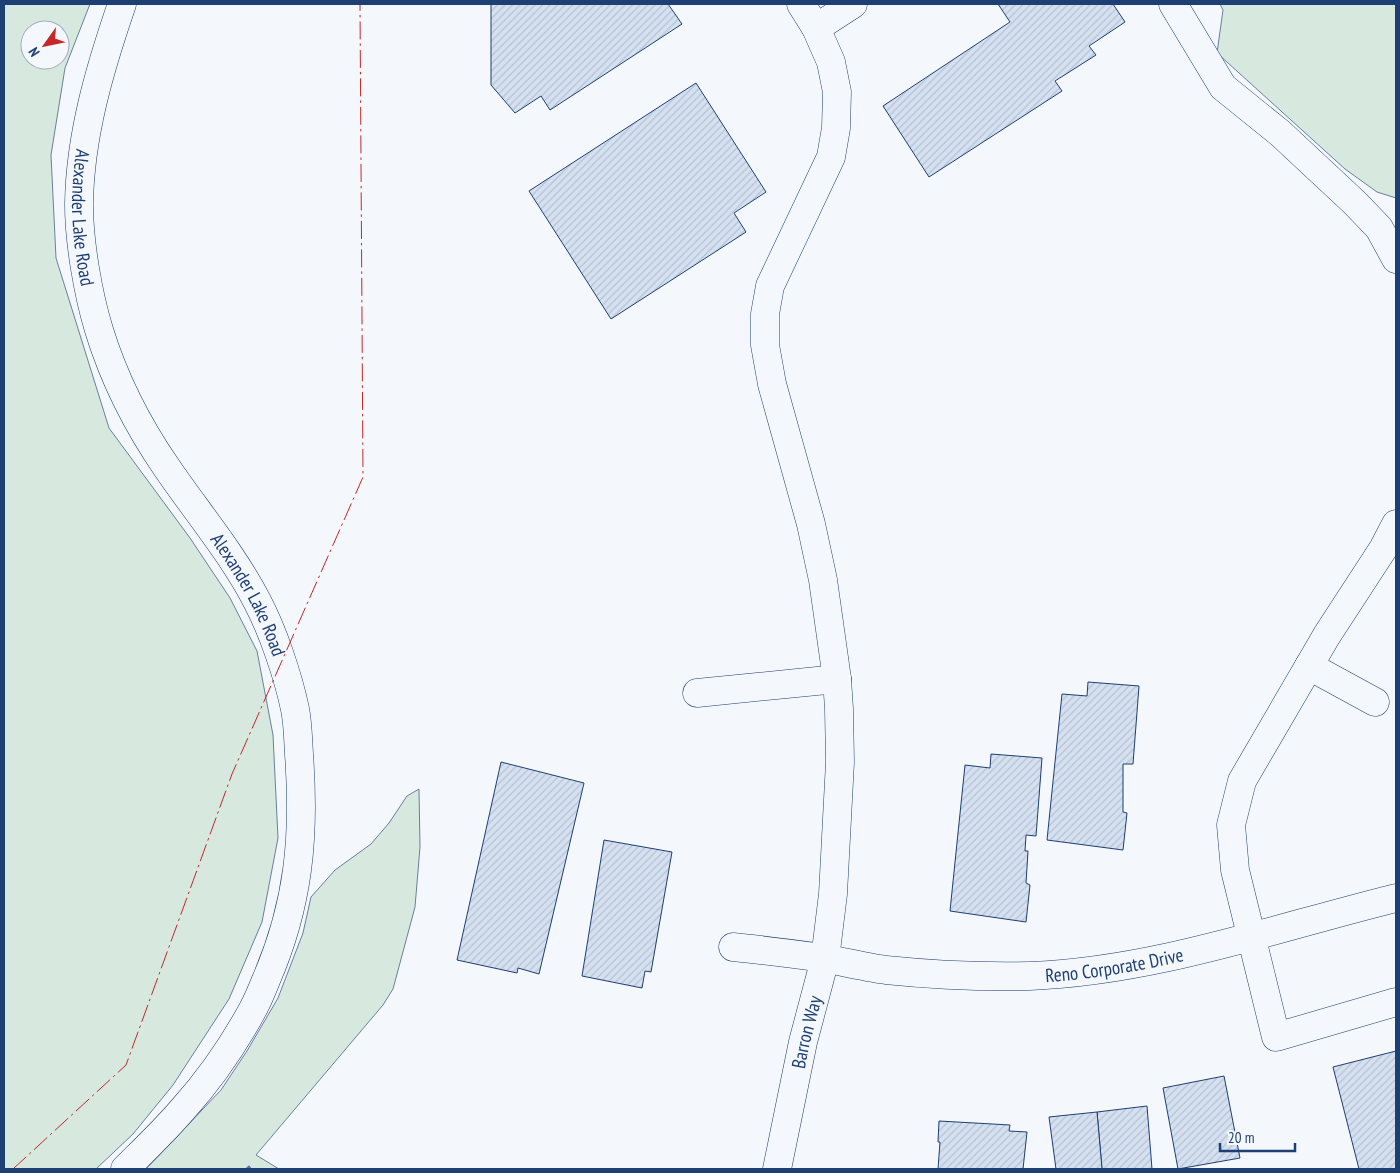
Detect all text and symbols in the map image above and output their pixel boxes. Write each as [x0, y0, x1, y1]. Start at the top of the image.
north arrow [20, 20, 70, 70]
text: N [24, 44, 44, 60]
street label: Alexander Lake Road [67, 148, 100, 288]
street label: Alexander Lake Road [206, 528, 291, 659]
street label: Reno Corporate Drive [1044, 942, 1186, 987]
street label: Barron Way [786, 992, 827, 1071]
scale bar [1220, 1120, 1295, 1152]
text: 20 m [1228, 1128, 1254, 1147]

